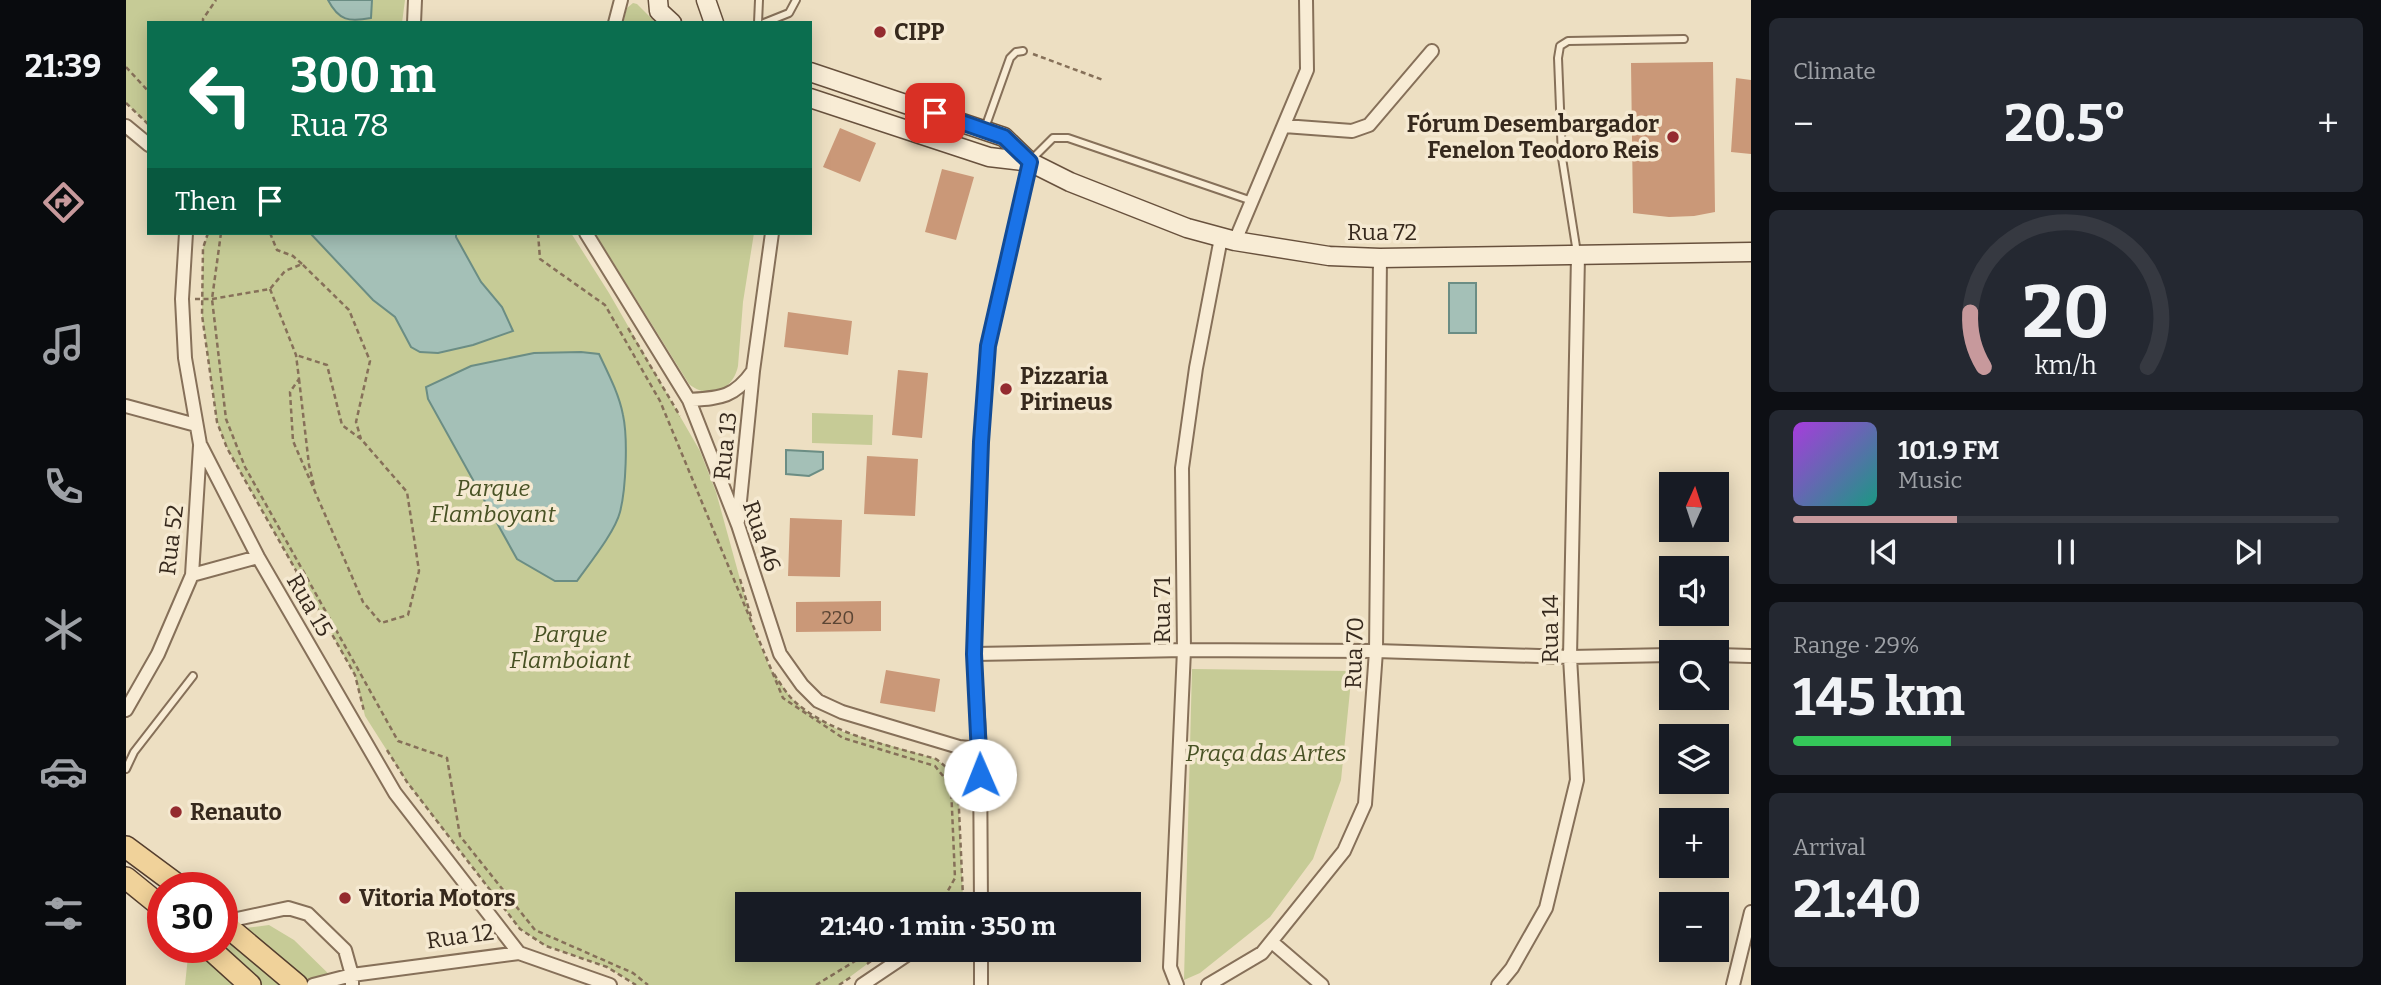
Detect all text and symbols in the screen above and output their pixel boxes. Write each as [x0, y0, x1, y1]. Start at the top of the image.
place label: CIPP [894, 18, 944, 46]
marker: CIPP [872, 24, 888, 40]
text: 300 m [290, 46, 436, 105]
text: 21:39 [25, 47, 101, 85]
icon: left [175, 49, 266, 140]
text: Climate [1793, 57, 1876, 85]
pin [905, 83, 965, 143]
text: 20.5° [2004, 92, 2127, 155]
icon: arrive [916, 94, 954, 132]
text: − [1793, 101, 1814, 147]
text: + [2317, 101, 2339, 147]
text: Rua 78 [290, 106, 389, 144]
place label: Fórum Desembargador Fenelon Teodoro Reis [1407, 110, 1659, 164]
marker: Fórum Desembargador Fenelon Teodoro Reis [1665, 129, 1681, 145]
icon: directions [39, 178, 88, 227]
icon: arrive [251, 182, 289, 220]
text: Then [175, 186, 237, 217]
street label: Rua 72 [1347, 218, 1417, 246]
text: 20 [2022, 269, 2110, 356]
icon: music [39, 320, 88, 369]
text: km/h [2035, 351, 2097, 381]
place label: Pizzaria Pirineus [1020, 362, 1113, 416]
marker: Pizzaria Pirineus [998, 381, 1014, 397]
street label: Rua 13 [707, 410, 743, 482]
text: 101.9 FM [1898, 435, 1999, 466]
icon: phone [39, 462, 88, 511]
text: Music [1898, 466, 1962, 494]
north arrow [1659, 472, 1729, 542]
map controls [1659, 472, 1729, 962]
park label: Parque Flamboyant [430, 474, 556, 528]
street label: Rua 46 [737, 497, 787, 575]
street label: Rua 52 [153, 503, 189, 577]
icon: previous [1865, 533, 1903, 571]
icon: pause [2047, 533, 2085, 571]
icon: next [2229, 533, 2267, 571]
button: sound [1659, 556, 1729, 626]
street label: Rua 15 [281, 569, 339, 641]
street label: Rua 71 [1148, 576, 1176, 644]
street label: Rua 14 [1536, 594, 1564, 663]
icon: climate [39, 605, 88, 654]
house number: 220 [822, 606, 854, 629]
street label: Rua 70 [1339, 617, 1369, 689]
park label: Parque Flamboiant [509, 620, 631, 674]
text: Range · 29% [1793, 631, 1920, 659]
button: search [1659, 640, 1729, 710]
text: 145 km [1793, 666, 1965, 729]
button: layers [1659, 724, 1729, 794]
position arrow [943, 738, 1017, 812]
park label: Praça das Artes [1186, 739, 1347, 767]
icon: car [39, 747, 88, 796]
place label: Renauto [190, 798, 282, 826]
marker: Renauto [168, 804, 184, 820]
button: + [1659, 808, 1729, 878]
text: Arrival [1793, 833, 1866, 861]
text: 21:40 [1793, 868, 1922, 931]
speed limit sign: 30 [147, 872, 238, 963]
place label: Vitoria Motors [359, 884, 516, 912]
icon: filters [39, 889, 88, 938]
marker: Vitoria Motors [337, 890, 353, 906]
button: − [1659, 892, 1729, 962]
text: 21:40 · 1 min · 350 m [820, 911, 1056, 942]
street label: Rua 12 [424, 917, 496, 955]

